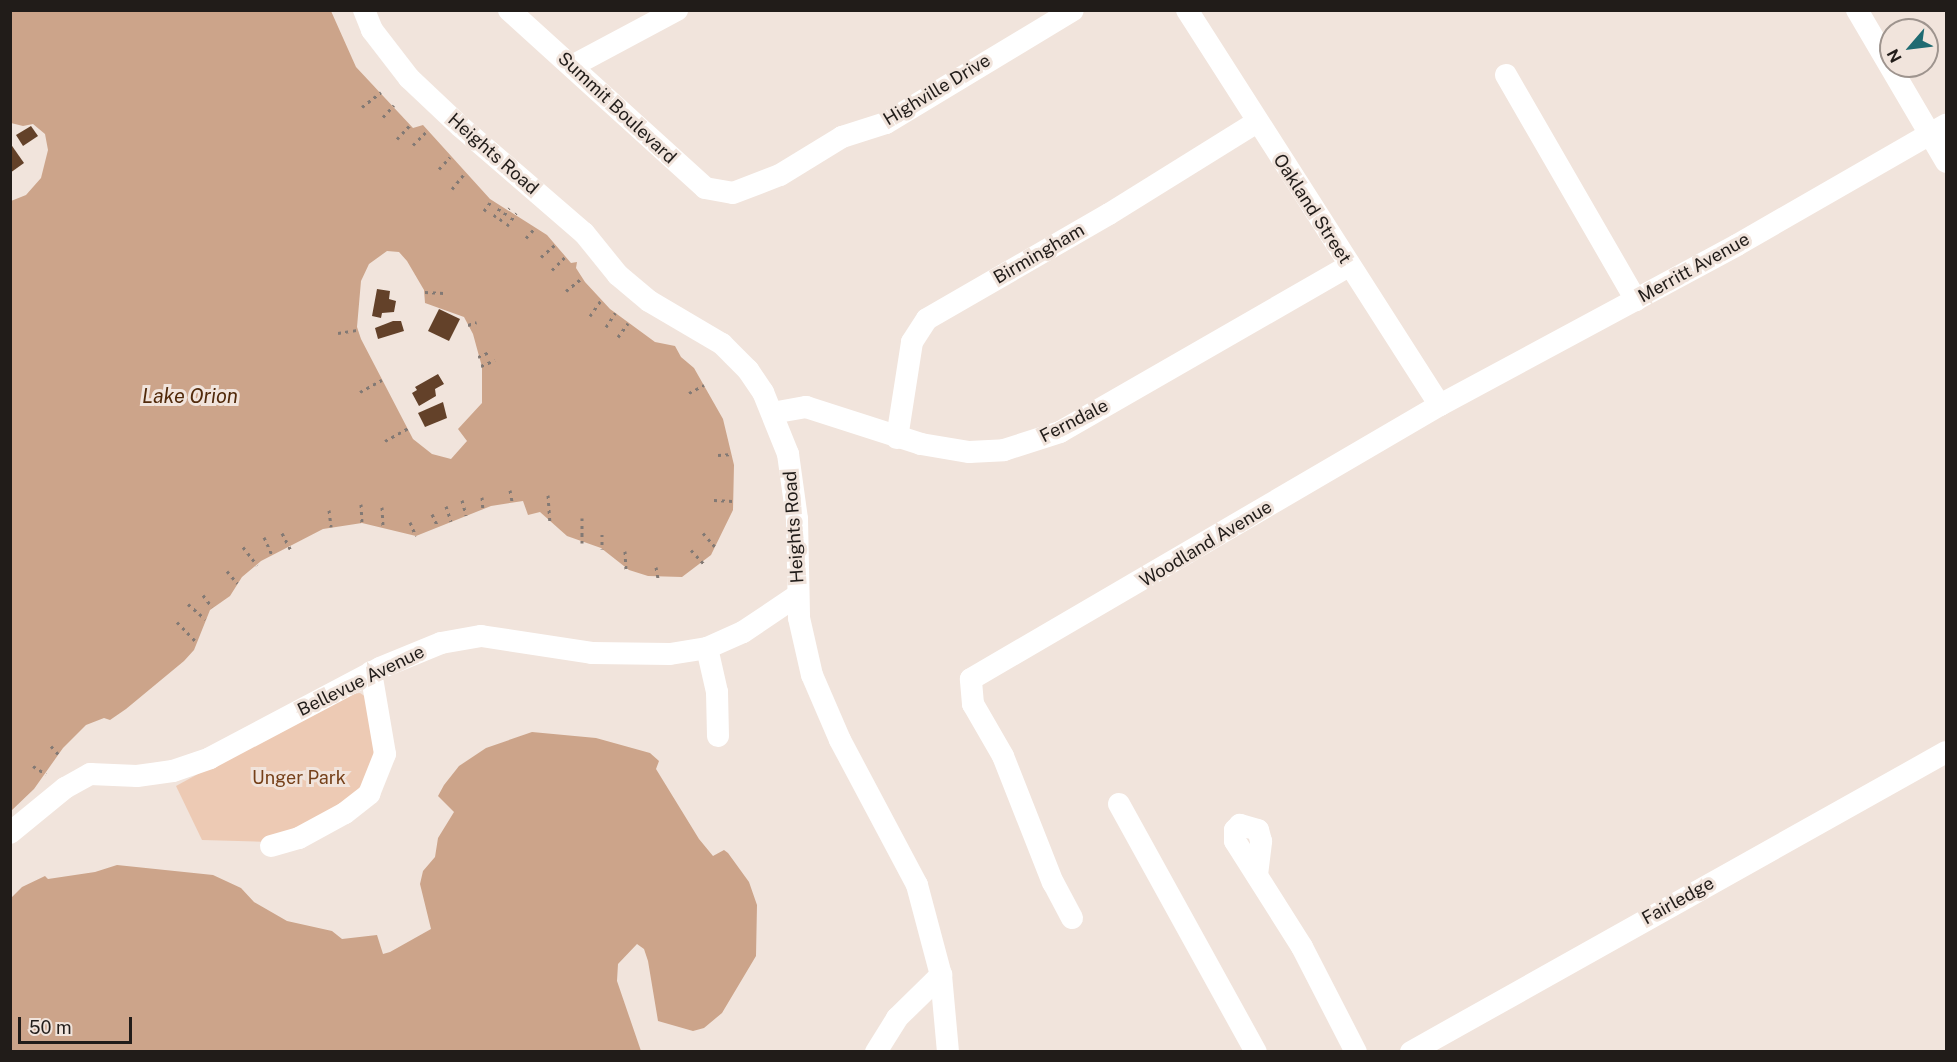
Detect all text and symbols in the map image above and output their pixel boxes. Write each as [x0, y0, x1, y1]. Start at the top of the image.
north arrow [1879, 18, 1939, 78]
text: N [1883, 46, 1906, 66]
street label: Summit Boulevard [553, 48, 681, 168]
street label: Highville Drive [880, 50, 994, 130]
street label: Heights Road [443, 109, 543, 199]
street label: Oakland Street [1268, 150, 1356, 268]
street label: Birmingham [990, 219, 1088, 289]
street label: Merritt Avenue [1635, 229, 1753, 307]
water label: Lake Orion [142, 384, 238, 408]
street label: Ferndale [1036, 395, 1112, 447]
street label: Heights Road [779, 470, 809, 584]
street label: Woodland Avenue [1136, 496, 1276, 592]
street label: Bellevue Avenue [294, 641, 428, 721]
park label: Unger Park [252, 767, 346, 789]
street label: Fairledge [1638, 872, 1718, 930]
scale bar [21, 1005, 135, 1043]
text: 50 m [29, 1017, 72, 1038]

